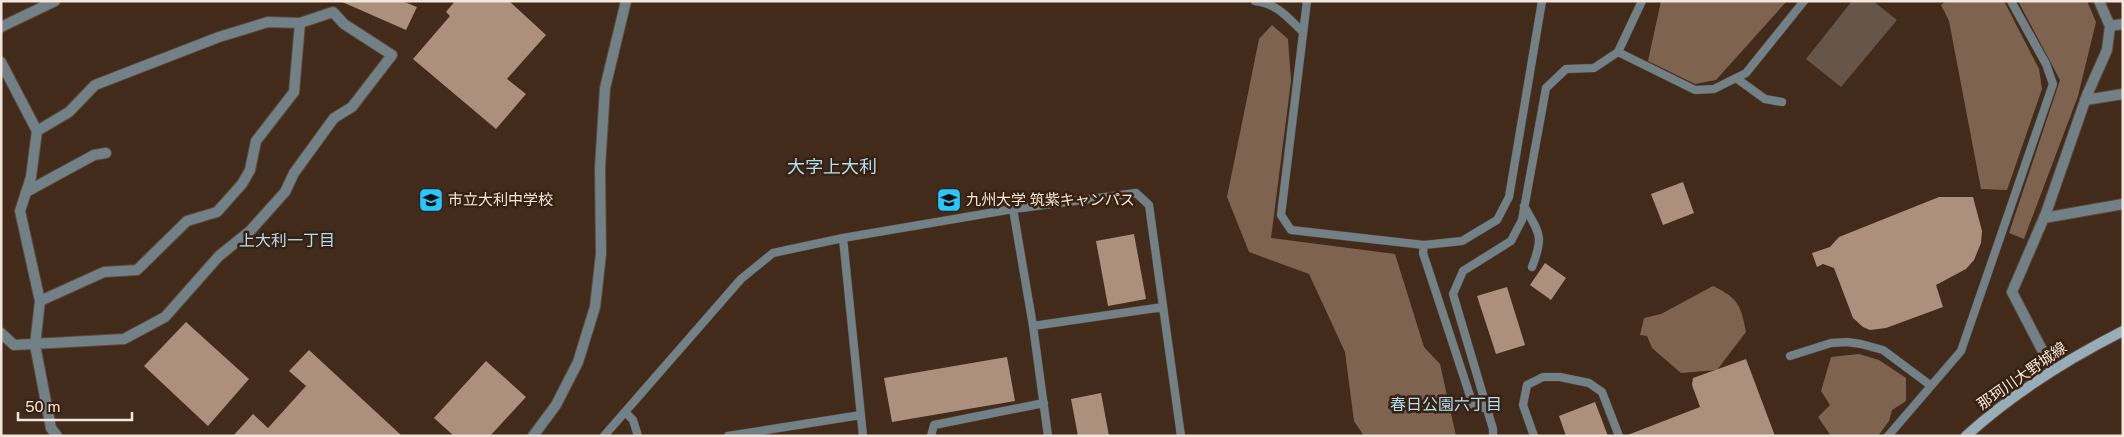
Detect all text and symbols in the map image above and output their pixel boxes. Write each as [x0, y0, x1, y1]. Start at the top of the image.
district label: 大字上大利 [787, 156, 877, 177]
school or university icon: 市立大利中学校 [418, 187, 444, 213]
school or university icon: 九州大学 筑紫キャンパス [936, 187, 962, 213]
place label: 市立大利中学校 [448, 191, 553, 208]
place label: 九州大学 筑紫キャンパス [966, 191, 1135, 208]
district label: 上大利一丁目 [239, 231, 335, 250]
street label: 那珂川大野城線 [1974, 339, 2070, 413]
scale bar [18, 390, 131, 422]
district label: 春日公園六丁目 [1390, 395, 1502, 414]
text: 50 m [25, 398, 60, 415]

